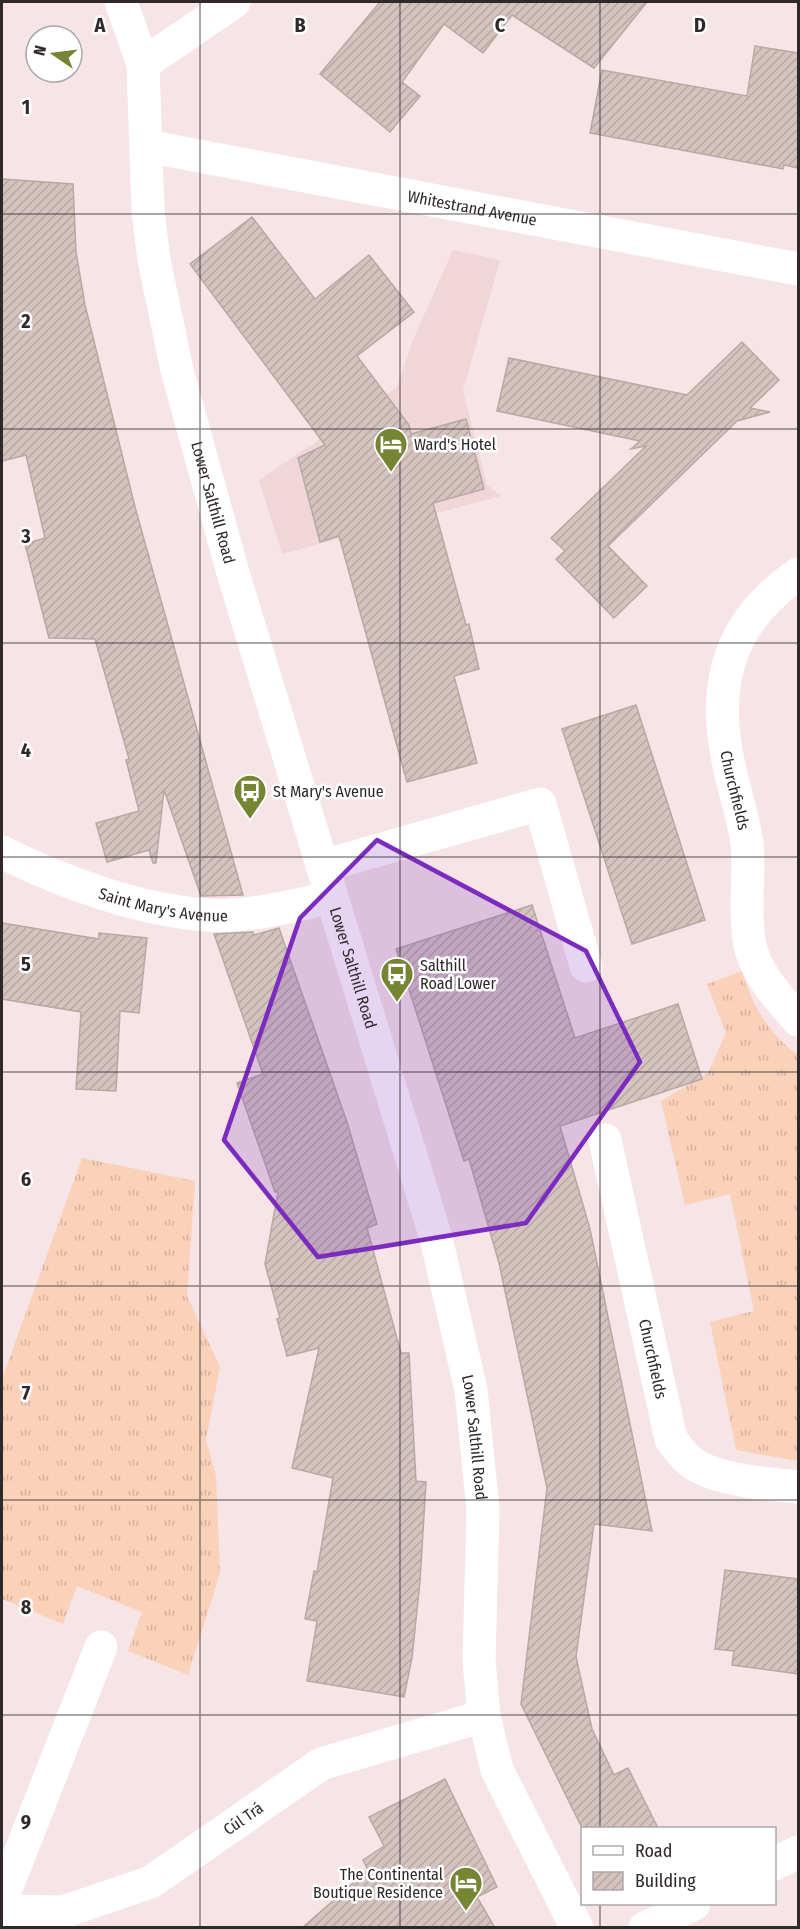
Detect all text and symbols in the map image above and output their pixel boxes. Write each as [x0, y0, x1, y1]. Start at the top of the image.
text: A [94, 13, 107, 37]
text: B [294, 13, 306, 37]
text: C [495, 13, 506, 37]
text: D [694, 13, 706, 37]
north arrow [24, 24, 84, 84]
text: N [30, 44, 50, 57]
text: 1 [22, 95, 30, 119]
street label: Whitestrand Avenue [406, 187, 539, 230]
text: 2 [20, 309, 31, 333]
hotel icon: Ward's Hotel [373, 426, 409, 473]
place label: Ward's Hotel [414, 435, 496, 454]
street label: Lower Salthill Road [187, 439, 239, 566]
text: 3 [20, 524, 31, 548]
text: 4 [21, 738, 31, 762]
street label: Churchfields [716, 749, 753, 832]
bus stop icon: St Mary's Avenue [232, 773, 268, 820]
place label: St Mary's Avenue [273, 782, 384, 801]
street label: Saint Mary's Avenue [96, 884, 228, 926]
street label: Lower Salthill Road [326, 905, 381, 1031]
text: 5 [21, 952, 31, 976]
bus stop icon: Salthill Road Lower [379, 956, 415, 1003]
place label: Salthill Road Lower [420, 956, 496, 993]
text: 6 [21, 1167, 31, 1191]
street label: Churchfields [635, 1317, 671, 1401]
street label: Lower Salthill Road [458, 1373, 491, 1501]
text: 7 [22, 1381, 31, 1405]
text: 8 [21, 1595, 32, 1619]
street label: Cúl Trá [220, 1798, 267, 1839]
text: 9 [21, 1810, 31, 1834]
legend [581, 1827, 776, 1905]
text: Road [635, 1840, 672, 1862]
place label: The Continental Boutique Residence [313, 1865, 443, 1902]
hotel icon: The Continental Boutique Residence [448, 1865, 484, 1912]
text: Building [635, 1870, 696, 1892]

